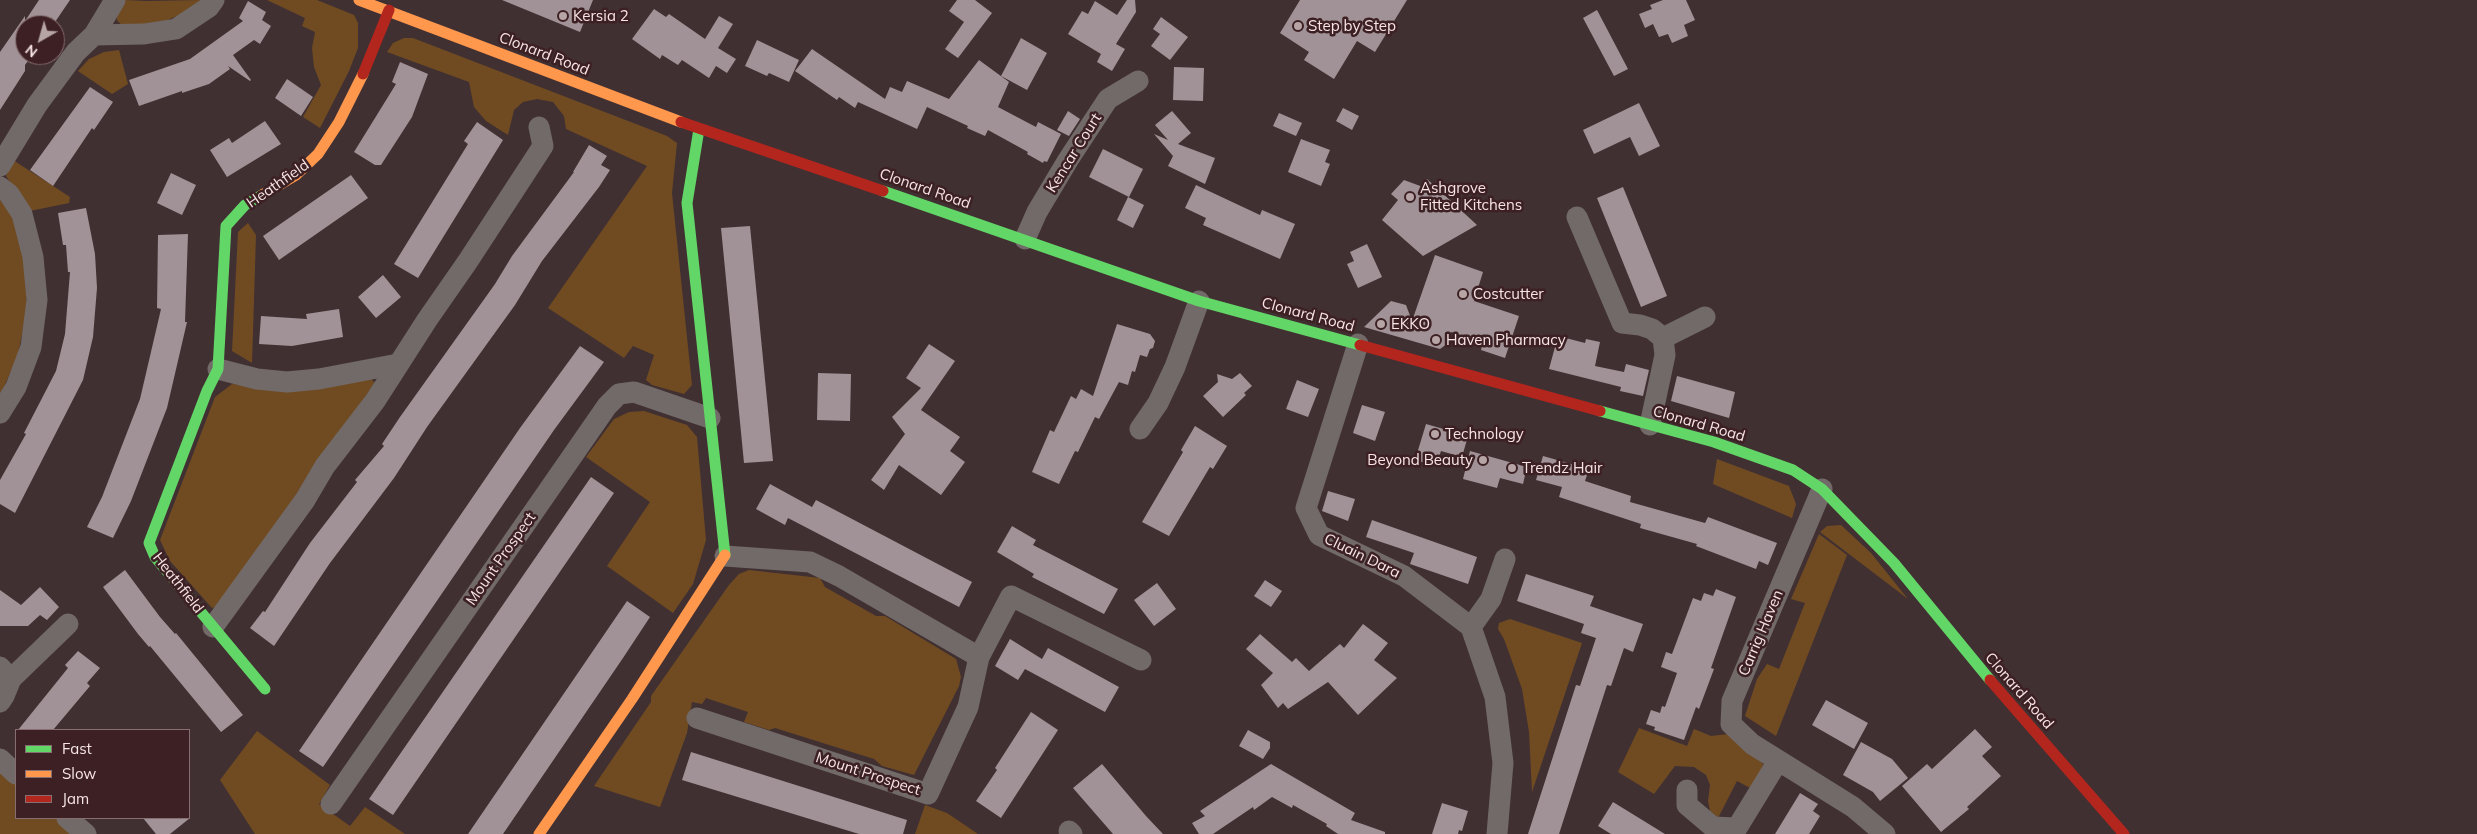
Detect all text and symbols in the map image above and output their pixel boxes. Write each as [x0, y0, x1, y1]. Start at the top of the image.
place label: Kersia 2 [573, 7, 629, 25]
marker: Kersia 2 [557, 10, 569, 22]
north arrow [15, 15, 65, 65]
place label: Step by Step [1308, 17, 1396, 35]
marker: Step by Step [1292, 20, 1304, 32]
street label: Clonard Road [496, 29, 592, 79]
text: N [22, 41, 41, 61]
street label: Kencar Court [1043, 110, 1105, 196]
street label: Heathfield [243, 156, 313, 212]
street label: Clonard Road [877, 165, 973, 213]
place label: Ashgrove Fitted Kitchens [1420, 179, 1522, 214]
marker: Ashgrove Fitted Kitchens [1404, 191, 1416, 203]
place label: Costcutter [1473, 285, 1544, 303]
marker: Costcutter [1457, 288, 1469, 300]
street label: Clonard Road [1260, 294, 1356, 336]
place label: EKKO [1391, 315, 1430, 333]
marker: EKKO [1375, 318, 1387, 330]
place label: Haven Pharmacy [1446, 331, 1566, 349]
marker: Haven Pharmacy [1430, 334, 1442, 346]
street label: Clonard Road [1651, 402, 1747, 446]
place label: Technology [1445, 425, 1524, 443]
marker: Technology [1429, 428, 1441, 440]
place label: Beyond Beauty [1367, 451, 1473, 469]
marker: Beyond Beauty [1477, 454, 1489, 466]
place label: Trendz Hair [1522, 459, 1602, 477]
marker: Trendz Hair [1506, 462, 1518, 474]
street label: Mount Prospect [462, 509, 540, 609]
street label: Cluain Dara [1321, 530, 1403, 582]
street label: Heathfield [149, 549, 207, 617]
street label: Carrig Haven [1735, 587, 1787, 679]
street label: Clonard Road [1981, 649, 2057, 733]
legend [15, 729, 190, 819]
text: Fast [62, 739, 92, 758]
street label: Mount Prospect [813, 749, 923, 799]
text: Slow [62, 764, 96, 783]
text: Jam [62, 789, 89, 808]

